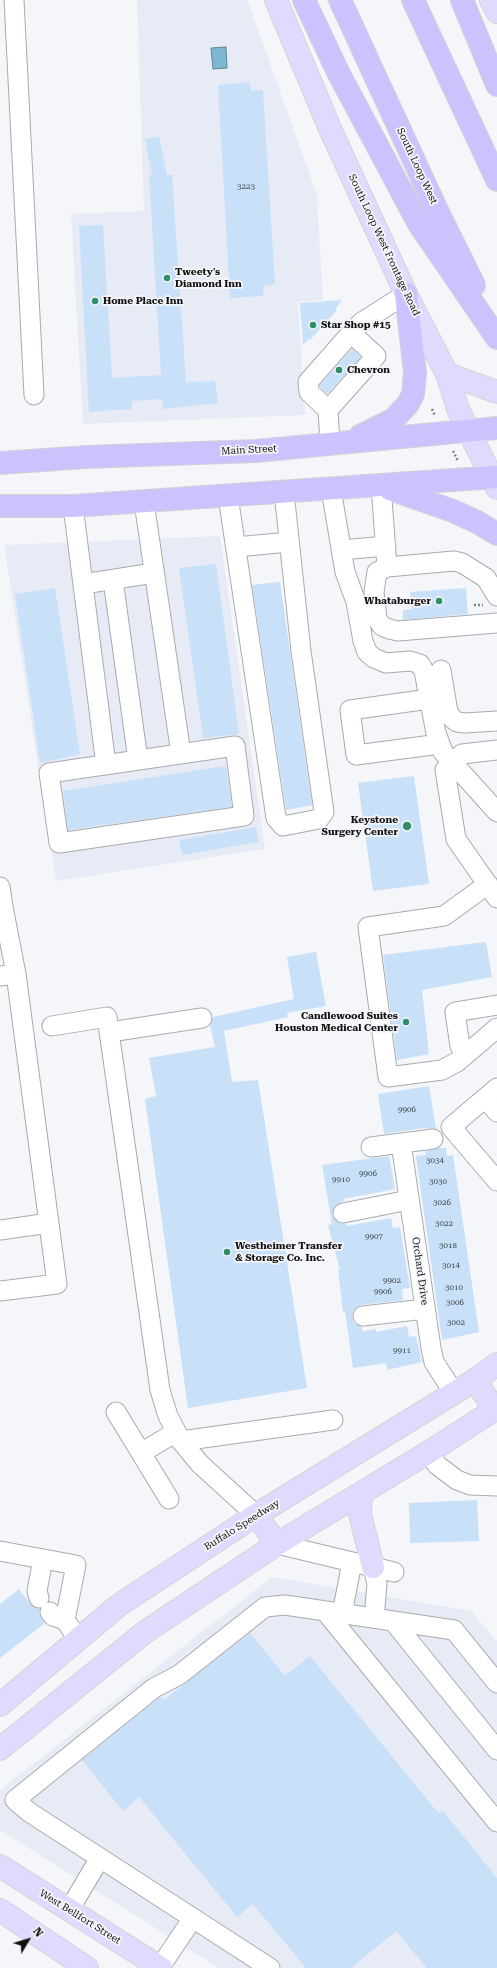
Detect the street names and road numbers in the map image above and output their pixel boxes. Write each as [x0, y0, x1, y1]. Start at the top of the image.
street label: South Loop West [394, 126, 440, 206]
street label: South Loop West Frontage Road [346, 172, 422, 318]
street label: Main Street [221, 443, 277, 457]
street label: Orchard Drive [409, 1236, 431, 1306]
street label: Buffalo Speedway [202, 1497, 282, 1553]
street label: West Bellfort Street [37, 1887, 123, 1947]

